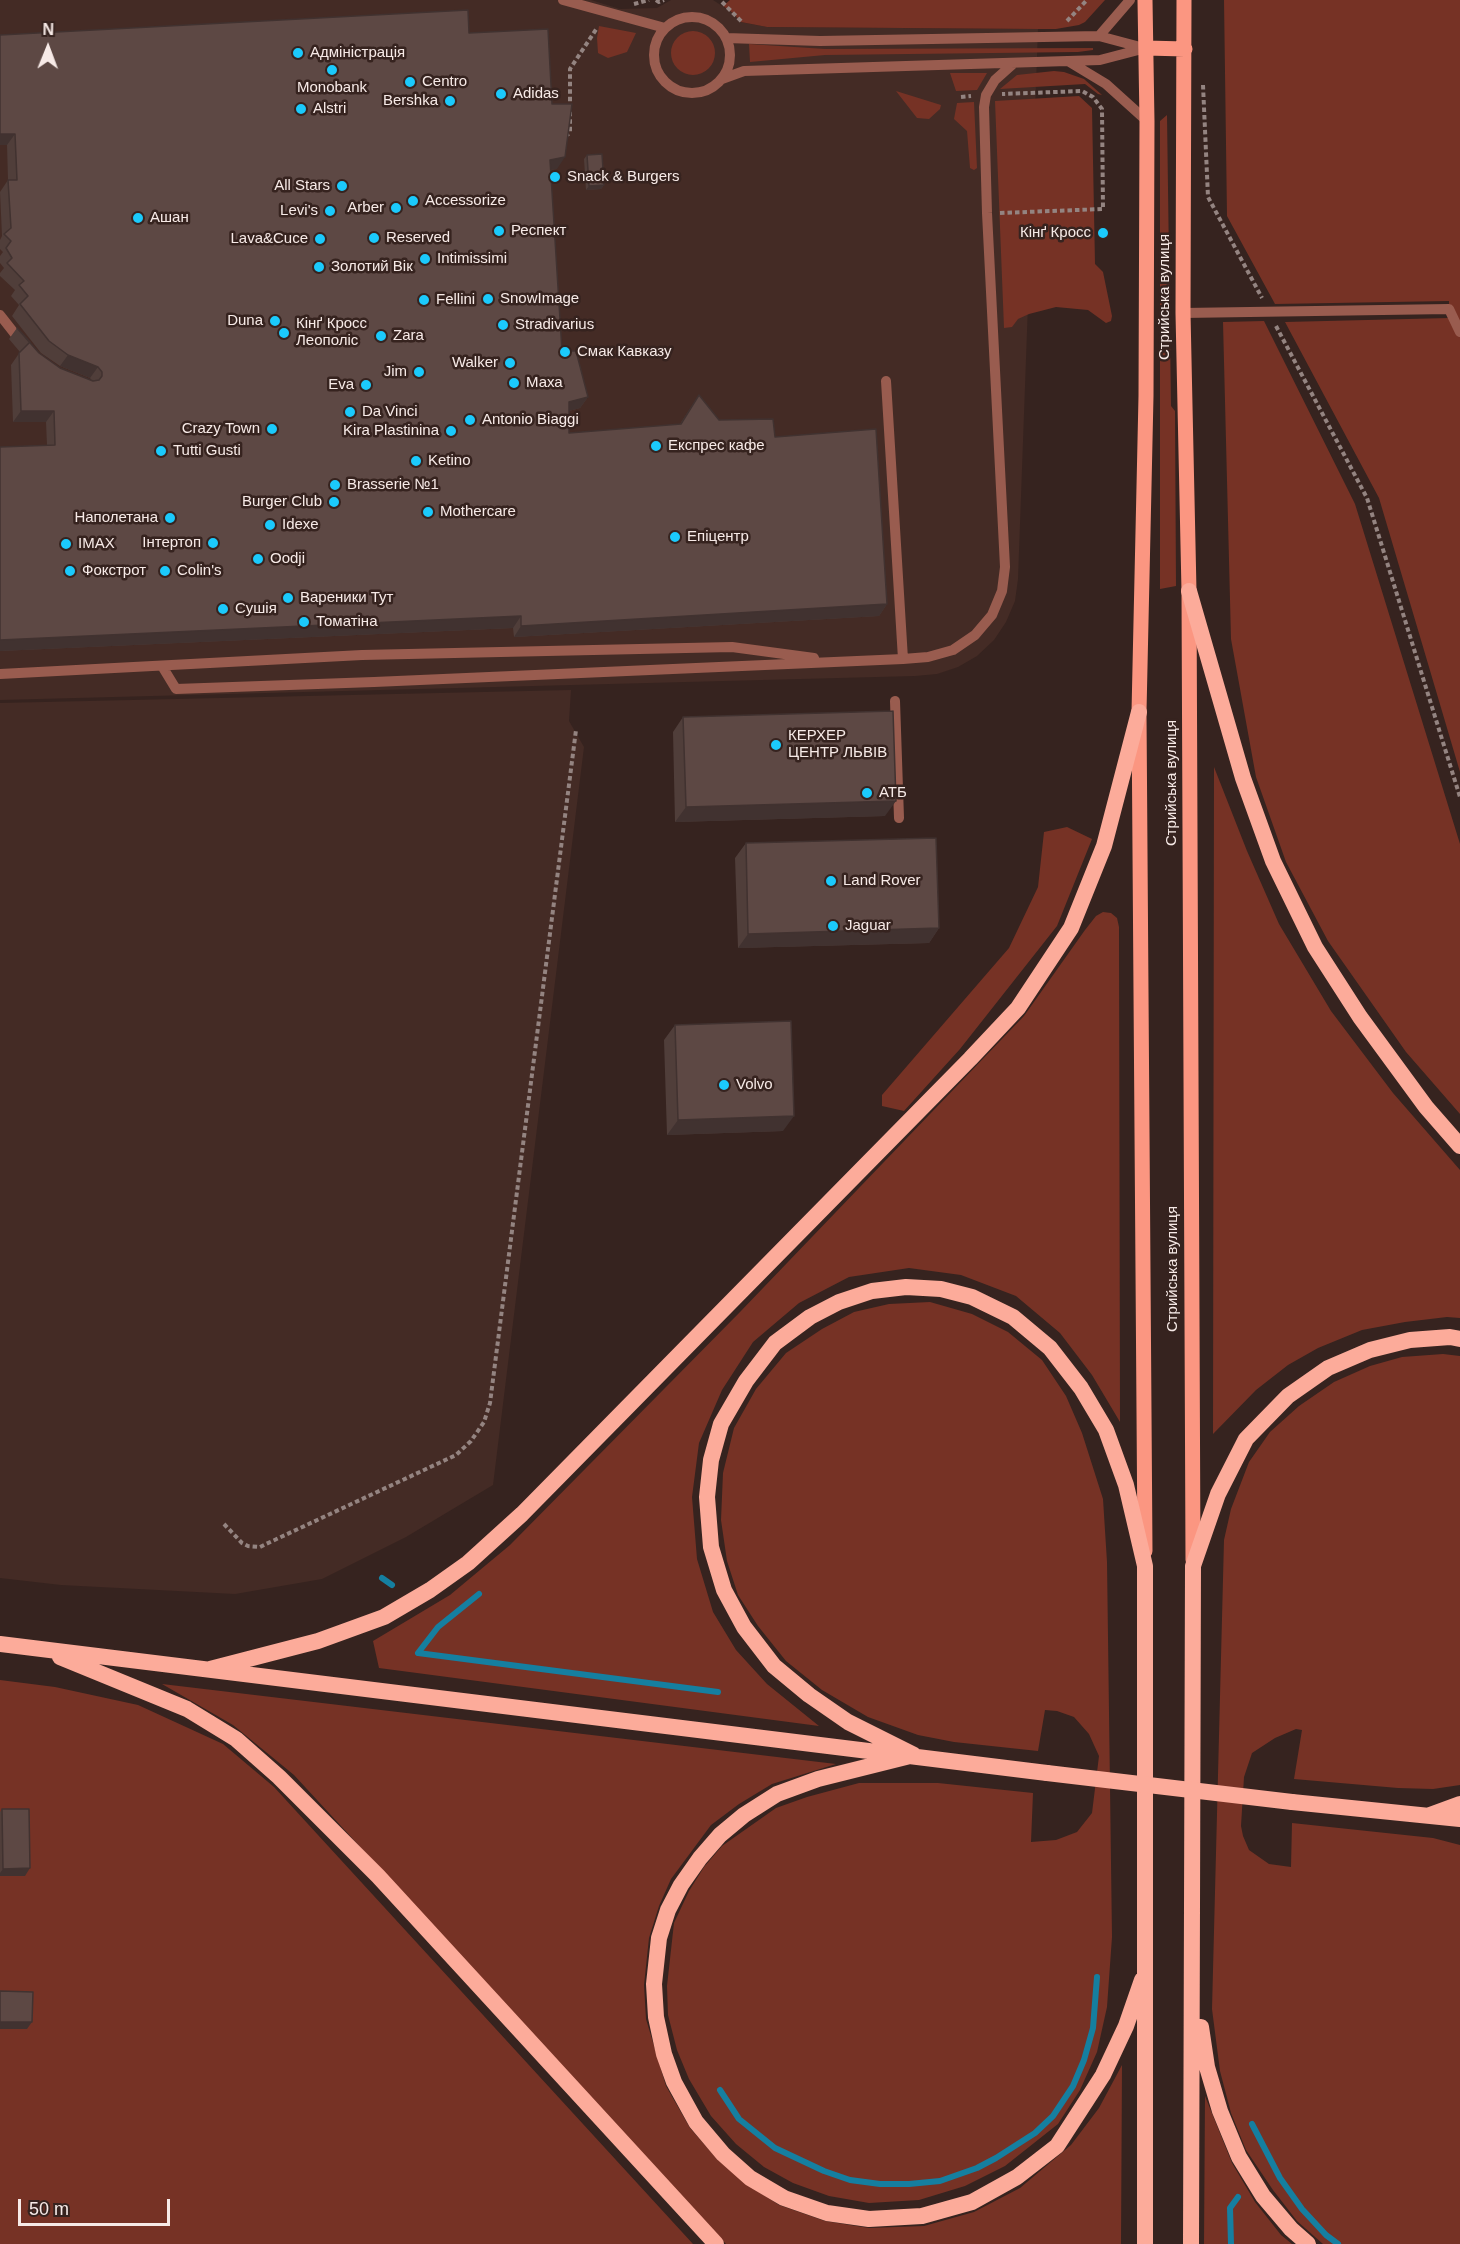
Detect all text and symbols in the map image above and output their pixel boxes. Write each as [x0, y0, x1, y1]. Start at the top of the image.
north arrow [18, 18, 78, 78]
text: N [42, 21, 54, 38]
place label: Адміністрація [310, 44, 405, 62]
marker: Адміністрація [291, 46, 305, 60]
marker: Monobank [325, 63, 339, 77]
place label: Centro [422, 73, 467, 91]
marker: Centro [403, 75, 417, 89]
place label: Monobank [297, 79, 367, 97]
place label: Adidas [513, 85, 559, 103]
marker: Adidas [494, 87, 508, 101]
place label: Bershka [383, 92, 438, 110]
marker: Bershka [443, 94, 457, 108]
place label: Alstri [313, 100, 346, 118]
marker: Alstri [294, 102, 308, 116]
place label: Snack & Burgers [567, 168, 680, 186]
marker: Snack & Burgers [548, 170, 562, 184]
place label: All Stars [274, 177, 330, 195]
marker: All Stars [335, 179, 349, 193]
place label: Accessorize [425, 192, 506, 210]
marker: Accessorize [406, 194, 420, 208]
place label: Arber [347, 199, 384, 217]
marker: Arber [389, 201, 403, 215]
place label: Levi's [280, 202, 318, 220]
marker: Levi's [323, 204, 337, 218]
place label: Ашан [150, 209, 189, 227]
marker: Ашан [131, 211, 145, 225]
place label: Респект [511, 222, 566, 240]
marker: Респект [492, 224, 506, 238]
place label: Кінґ Кросс [1020, 224, 1091, 242]
marker: Кінґ Кросс [1096, 226, 1110, 240]
place label: Reserved [386, 229, 450, 247]
place label: Lava&Cuce [230, 230, 308, 248]
marker: Reserved [367, 231, 381, 245]
marker: Lava&Cuce [313, 232, 327, 246]
street label: Стрийська вулиця [1156, 234, 1174, 360]
place label: Intimissimi [437, 250, 507, 268]
marker: Intimissimi [418, 252, 432, 266]
place label: Золотий Вік [331, 258, 413, 276]
marker: Золотий Вік [312, 260, 326, 274]
place label: SnowImage [500, 290, 579, 308]
place label: Fellini [436, 291, 475, 309]
marker: SnowImage [481, 292, 495, 306]
marker: Fellini [417, 293, 431, 307]
place label: Duna [227, 312, 263, 330]
marker: Duna [268, 314, 282, 328]
place label: Кінґ Кросс Леополіс [296, 315, 367, 350]
place label: Stradivarius [515, 316, 594, 334]
marker: Stradivarius [496, 318, 510, 332]
marker: Кінґ Кросс Леополіс [277, 326, 291, 340]
place label: Zara [393, 327, 424, 345]
marker: Zara [374, 329, 388, 343]
place label: Смак Кавказу [577, 343, 672, 361]
marker: Смак Кавказу [558, 345, 572, 359]
place label: Walker [452, 354, 498, 372]
marker: Walker [503, 356, 517, 370]
place label: Jim [384, 363, 407, 381]
marker: Jim [412, 365, 426, 379]
place label: Маха [526, 374, 563, 392]
place label: Eva [328, 376, 354, 394]
marker: Маха [507, 376, 521, 390]
marker: Eva [359, 378, 373, 392]
place label: Da Vinci [362, 403, 418, 421]
marker: Da Vinci [343, 405, 357, 419]
place label: Antonio Biaggi [482, 411, 579, 429]
marker: Antonio Biaggi [463, 413, 477, 427]
place label: Crazy Town [182, 420, 260, 438]
marker: Crazy Town [265, 422, 279, 436]
place label: Kira Plastinina [343, 422, 439, 440]
marker: Kira Plastinina [444, 424, 458, 438]
place label: Експрес кафе [668, 437, 765, 455]
marker: Експрес кафе [649, 439, 663, 453]
place label: Tutti Gusti [173, 442, 241, 460]
marker: Tutti Gusti [154, 444, 168, 458]
place label: Ketino [428, 452, 471, 470]
marker: Ketino [409, 454, 423, 468]
place label: Brasserie №1 [347, 476, 439, 494]
marker: Brasserie №1 [328, 478, 342, 492]
place label: Burger Club [242, 493, 322, 511]
marker: Burger Club [327, 495, 341, 509]
place label: Mothercare [440, 503, 516, 521]
marker: Mothercare [421, 505, 435, 519]
place label: Наполетана [74, 509, 158, 527]
marker: Наполетана [163, 511, 177, 525]
place label: Idexe [282, 516, 319, 534]
marker: Idexe [263, 518, 277, 532]
place label: Епіцентр [687, 528, 749, 546]
marker: Епіцентр [668, 530, 682, 544]
place label: Інтертоп [142, 534, 201, 552]
place label: IMAX [78, 535, 115, 553]
marker: Інтертоп [206, 536, 220, 550]
marker: IMAX [59, 537, 73, 551]
place label: Oodji [270, 550, 305, 568]
marker: Oodji [251, 552, 265, 566]
place label: Фокстрот [82, 562, 146, 580]
place label: Colin's [177, 562, 222, 580]
marker: Фокстрот [63, 564, 77, 578]
marker: Colin's [158, 564, 172, 578]
place label: Вареники Тут [300, 589, 393, 607]
marker: Вареники Тут [281, 591, 295, 605]
place label: Сушія [235, 600, 277, 618]
marker: Сушія [216, 602, 230, 616]
place label: Томатіна [316, 613, 377, 631]
marker: Томатіна [297, 615, 311, 629]
street label: Стрийська вулиця [1163, 720, 1181, 846]
place label: КЕРХЕР ЦЕНТР ЛЬВІВ [788, 727, 887, 762]
marker: КЕРХЕР ЦЕНТР ЛЬВІВ [769, 738, 783, 752]
place label: АТБ [879, 784, 907, 802]
marker: АТБ [860, 786, 874, 800]
place label: Land Rover [843, 872, 921, 890]
marker: Land Rover [824, 874, 838, 888]
place label: Jaguar [845, 917, 891, 935]
marker: Jaguar [826, 919, 840, 933]
place label: Volvo [736, 1076, 773, 1094]
marker: Volvo [717, 1078, 731, 1092]
street label: Стрийська вулиця [1164, 1206, 1182, 1332]
scale bar [21, 2187, 172, 2225]
text: 50 m [29, 2199, 69, 2219]

